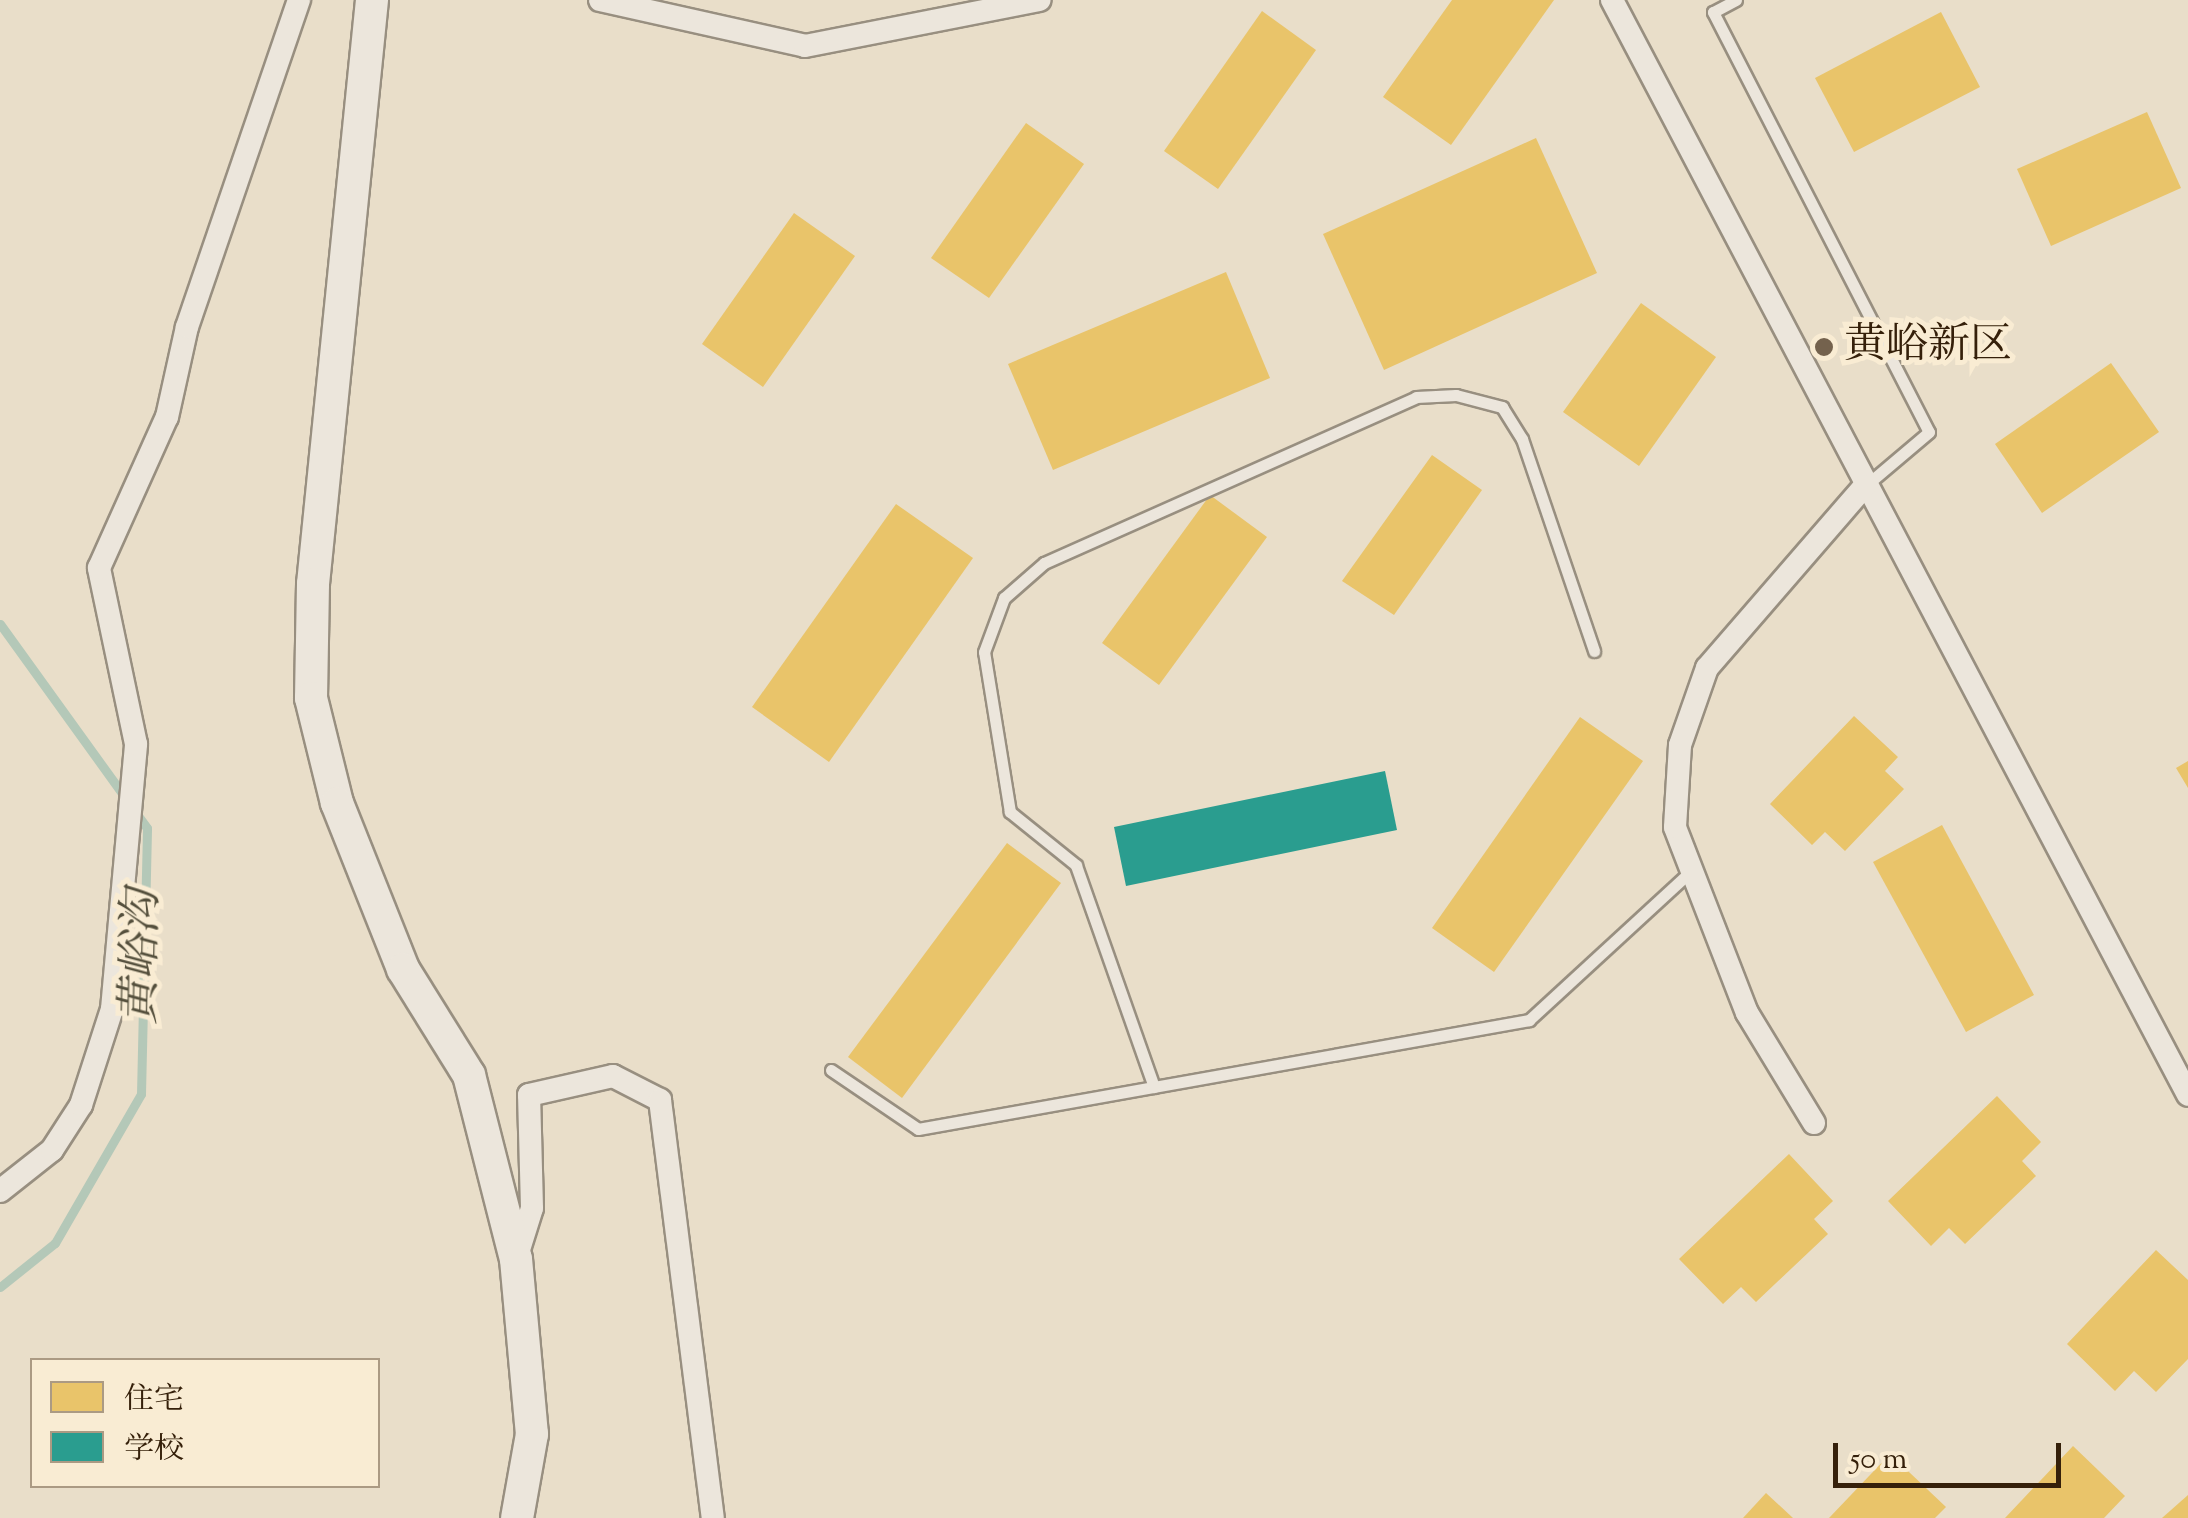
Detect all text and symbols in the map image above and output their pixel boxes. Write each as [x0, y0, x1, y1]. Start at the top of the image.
place label: 黄峪新区 [1844, 322, 2012, 372]
marker: 黄峪新区 [1813, 336, 1835, 358]
water label: 黄峪沟 [116, 889, 172, 1025]
legend [30, 1358, 380, 1488]
text: 住宅 [124, 1379, 184, 1422]
scale bar [1838, 1423, 2066, 1485]
text: 学校 [124, 1429, 184, 1472]
text: 50 m [1850, 1439, 1907, 1482]

